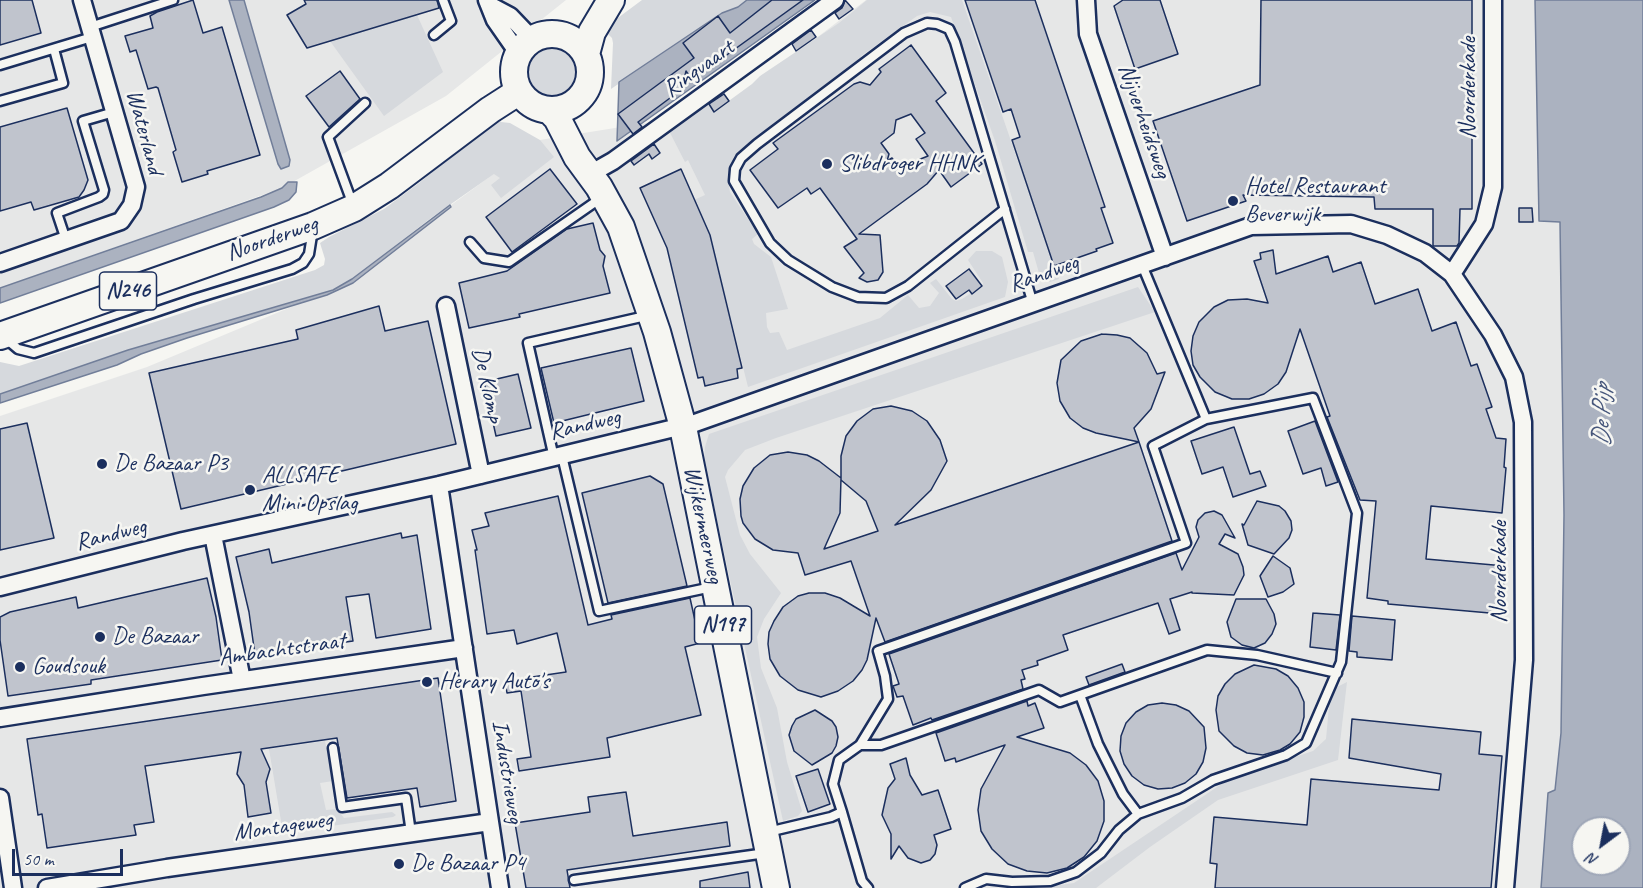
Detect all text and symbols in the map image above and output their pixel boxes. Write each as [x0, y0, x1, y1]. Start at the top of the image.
street label: Ringvaart [658, 34, 740, 104]
street label: Noorderkade [1455, 37, 1483, 139]
street label: Nijverheidsweg [1111, 60, 1177, 182]
street label: Waterland [119, 87, 169, 177]
place label: Slibdroger HHNK [839, 150, 980, 178]
marker: Slibdroger HHNK [820, 157, 834, 171]
place label: Hotel Restaurant Beverwijk [1245, 173, 1386, 229]
marker: Hotel Restaurant Beverwijk [1226, 194, 1240, 208]
street label: Noorderweg [223, 210, 321, 268]
street label: Randweg [1005, 249, 1083, 299]
road number: N246 [100, 272, 156, 310]
street label: De Klomp [465, 345, 509, 425]
water label: De Pijp [1586, 384, 1618, 446]
street label: Randweg [547, 403, 623, 447]
place label: De Bazaar P3 [114, 450, 228, 478]
marker: De Bazaar P3 [95, 457, 109, 471]
place label: ALLSAFE Mini Opslag [262, 462, 358, 518]
street label: Wijkermeerweg [677, 464, 729, 586]
marker: ALLSAFE Mini Opslag [243, 483, 257, 497]
street label: Randweg [73, 512, 149, 558]
street label: Noorderkade [1486, 521, 1514, 623]
road number: N197 [694, 606, 752, 644]
place label: De Bazaar [112, 623, 198, 651]
street label: Ambachtstraat [217, 627, 347, 673]
marker: De Bazaar [93, 630, 107, 644]
place label: Goudsouk [32, 653, 105, 681]
marker: Goudsouk [13, 660, 27, 674]
place label: Herary Auto's [439, 668, 549, 696]
marker: Herary Auto's [420, 675, 434, 689]
street label: Industrieweg [485, 718, 529, 826]
street label: Montageweg [232, 806, 334, 848]
north arrow [1571, 816, 1631, 876]
scale bar [15, 837, 126, 875]
text: 50 m [23, 848, 54, 870]
text: N [1583, 848, 1602, 871]
place label: De Bazaar P4 [411, 850, 525, 878]
marker: De Bazaar P4 [392, 857, 406, 871]

